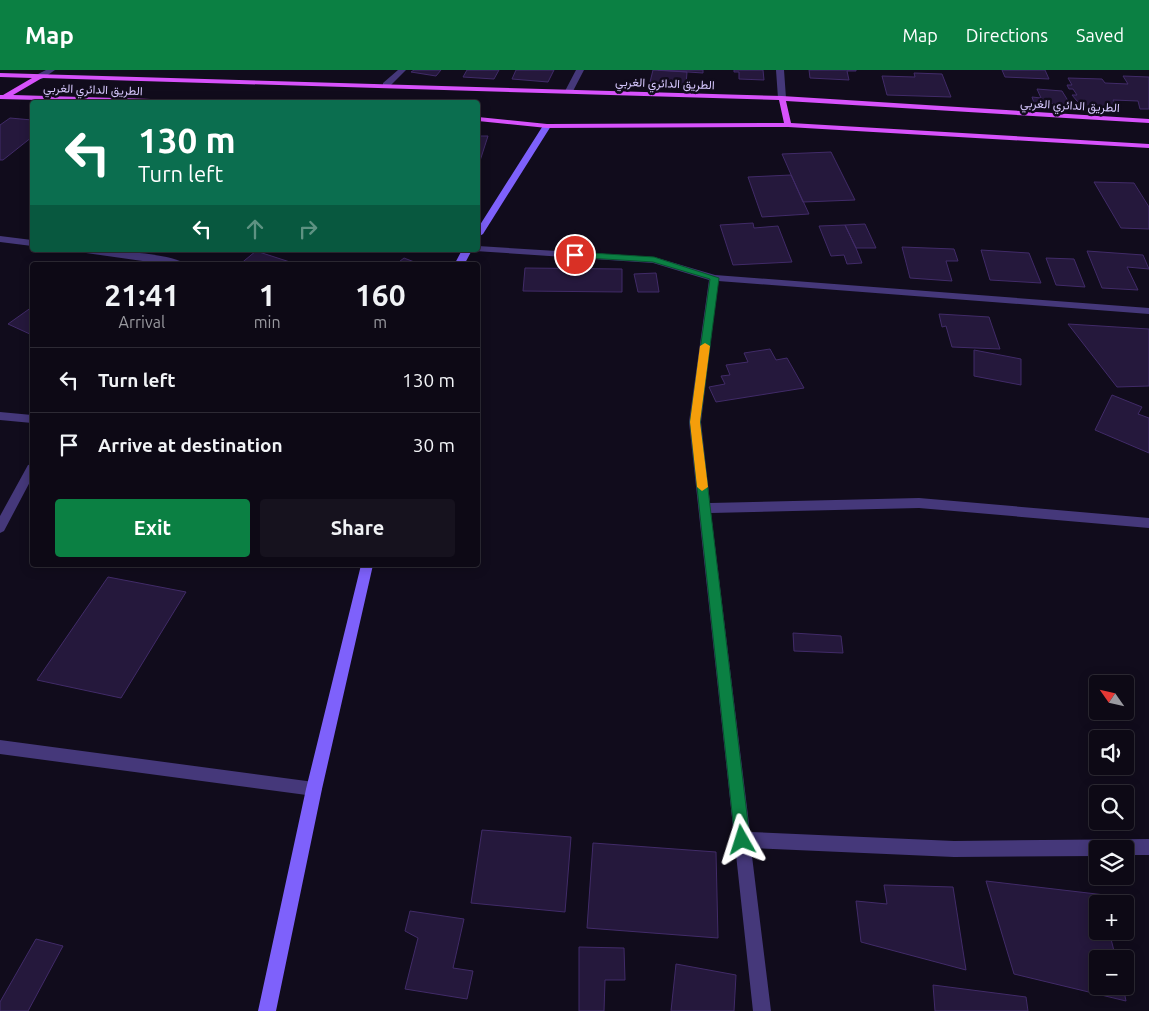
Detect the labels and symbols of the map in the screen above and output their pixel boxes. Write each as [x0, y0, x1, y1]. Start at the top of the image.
street label: الطريق الدائري الغربي [615, 75, 715, 95]
street label: الطريق الدائري الغربي [43, 81, 143, 101]
street label: الطريق الدائري الغربي [1020, 96, 1120, 118]
pin [554, 234, 596, 276]
north arrow [1089, 675, 1134, 720]
position arrow [715, 813, 767, 865]

